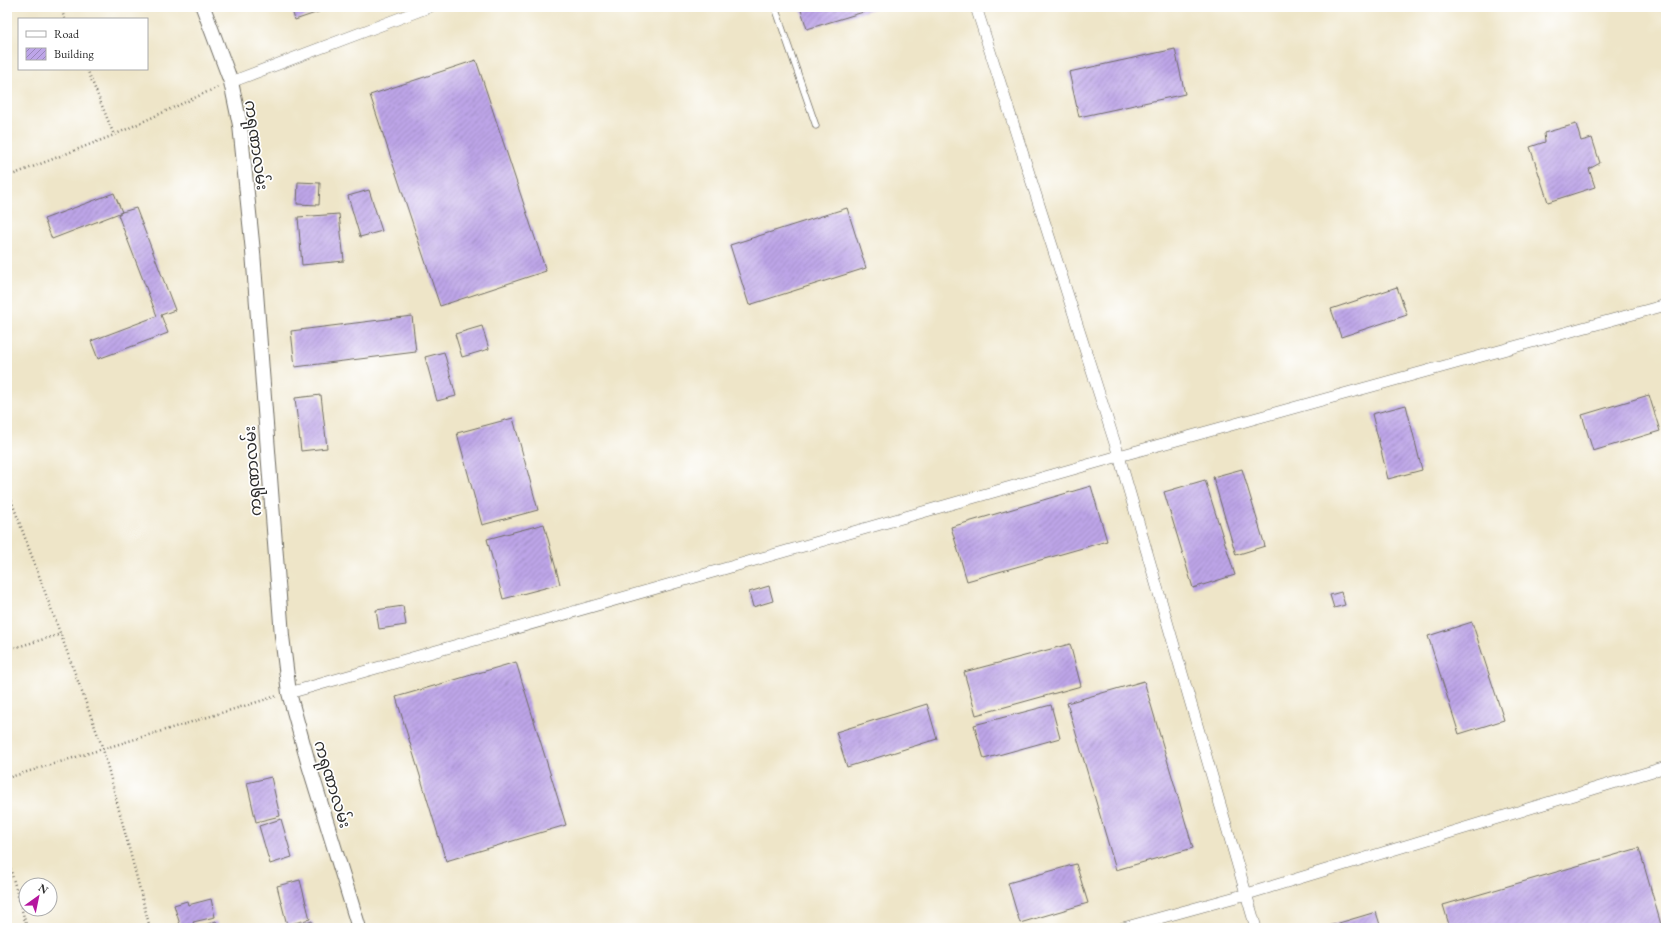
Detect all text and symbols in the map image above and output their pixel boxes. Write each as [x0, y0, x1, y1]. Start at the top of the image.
legend [18, 18, 148, 70]
text: Road [54, 26, 80, 42]
text: Building [54, 46, 95, 62]
street label: ကရုဏာလမ်း [236, 99, 274, 192]
street label: ကရုဏာလမ်း [238, 425, 270, 517]
street label: ကရုဏာလမ်း [305, 737, 357, 832]
north arrow [18, 877, 58, 917]
text: N [36, 880, 51, 897]

